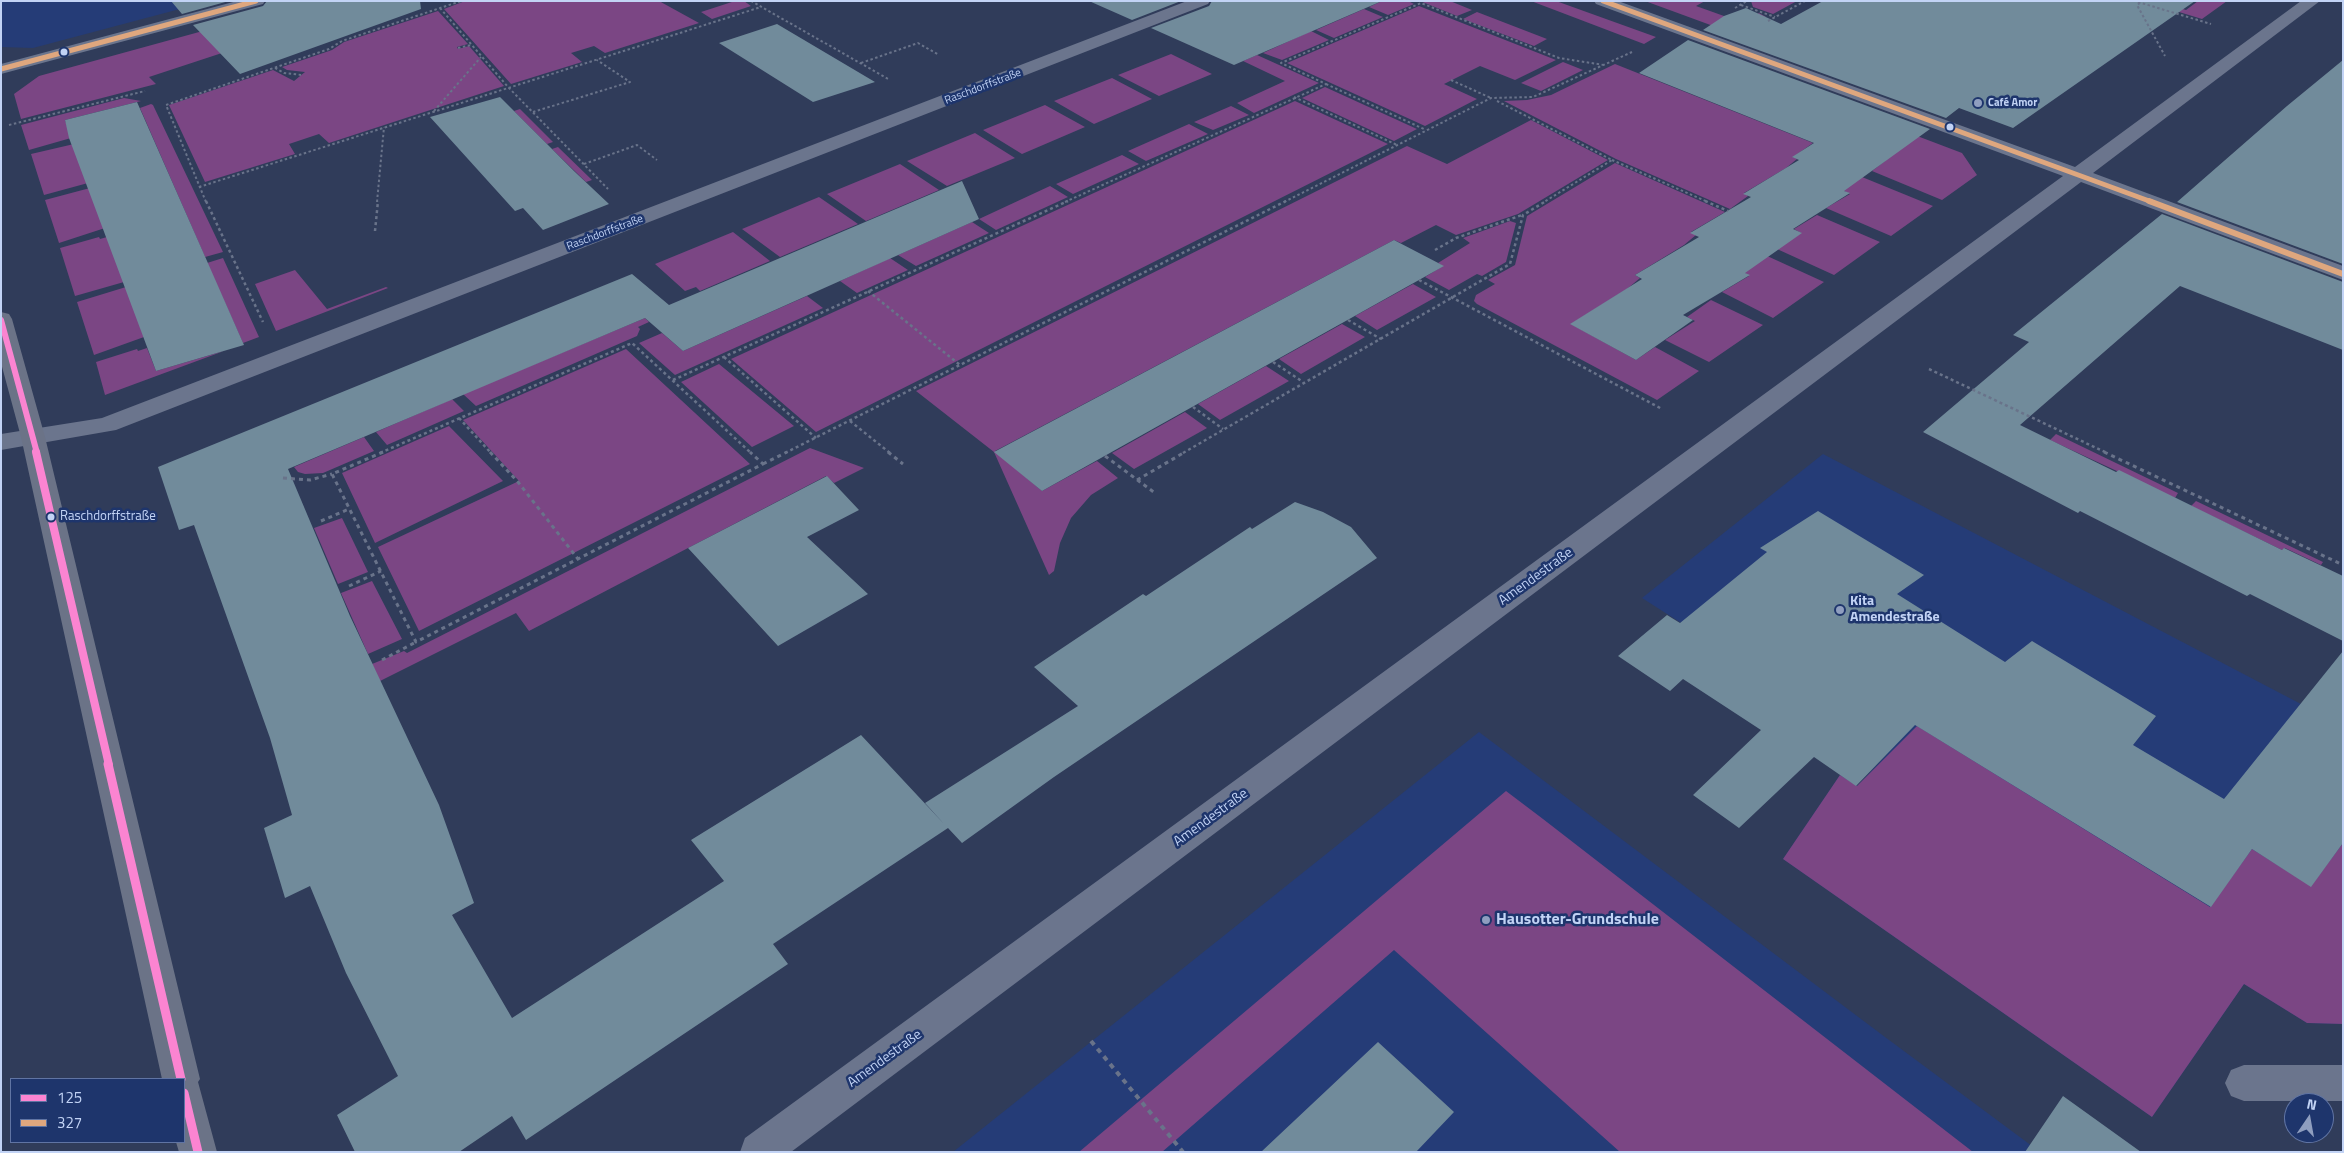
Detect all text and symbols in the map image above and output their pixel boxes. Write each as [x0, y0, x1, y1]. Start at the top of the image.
unlabelled marker [59, 47, 69, 57]
street label: Raschdorffstraße [943, 66, 1023, 108]
place label: Café Amor [1988, 96, 2037, 110]
marker: Café Amor [1972, 97, 1984, 109]
unlabelled marker [1945, 122, 1955, 132]
street label: Raschdorffstraße [565, 212, 645, 254]
place label: Raschdorffstraße [60, 509, 156, 525]
marker: Raschdorffstraße [46, 512, 56, 522]
street label: Amendestraße [1496, 544, 1576, 610]
place label: Kita Amendestraße [1850, 594, 1940, 626]
marker: Kita Amendestraße [1834, 604, 1846, 616]
street label: Amendestraße [1171, 785, 1251, 851]
place label: Hausotter-Grundschule [1496, 910, 1659, 930]
marker: Hausotter-Grundschule [1480, 914, 1492, 926]
street label: Amendestraße [845, 1026, 925, 1092]
legend [10, 1078, 185, 1143]
text: 125 [57, 1086, 82, 1109]
north arrow [2284, 1093, 2334, 1143]
text: N [2305, 1093, 2319, 1115]
text: 327 [57, 1111, 82, 1134]

